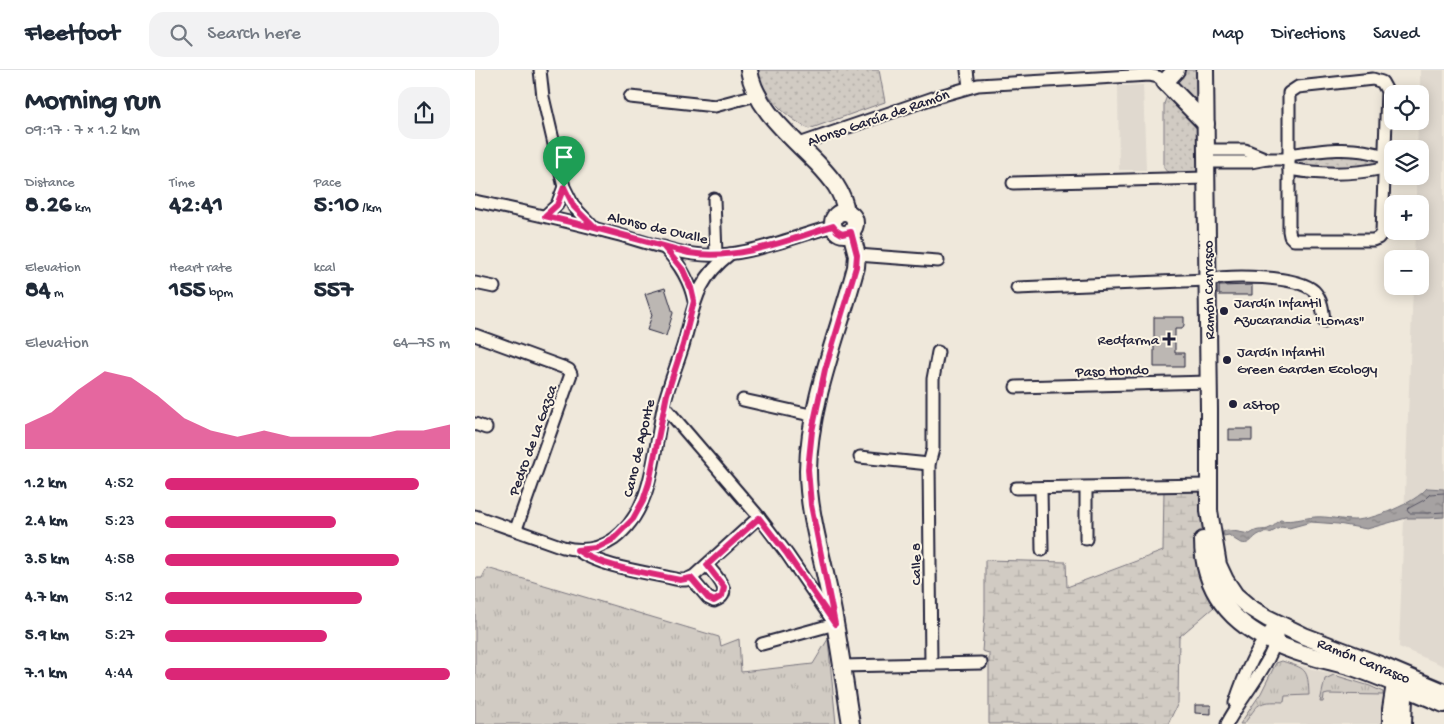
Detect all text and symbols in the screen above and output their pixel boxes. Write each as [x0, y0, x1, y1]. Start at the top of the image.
search box [149, 12, 499, 57]
text: Fleetfoot [25, 20, 119, 49]
icon: search [167, 21, 195, 49]
text: Search here [207, 23, 301, 46]
text: Map [1212, 24, 1244, 45]
text: Directions [1272, 24, 1345, 45]
text: Saved [1373, 24, 1419, 45]
map controls [1384, 85, 1429, 295]
button: locate [1384, 85, 1429, 130]
text: Morning run [25, 86, 160, 119]
street label: Alonso García de Ramón [805, 86, 952, 152]
button: share [398, 87, 450, 139]
text: 09:17 · 7 × 1.2 km [25, 122, 140, 141]
pin [543, 136, 585, 187]
button: layers [1384, 140, 1429, 185]
icon: arrive [550, 143, 578, 171]
text: Distance [25, 175, 74, 192]
text: Time [169, 175, 195, 192]
text: Pace [314, 175, 341, 192]
text: 8.26 [25, 192, 71, 221]
text: 42:41 [169, 192, 223, 221]
text: 5:10 [314, 192, 359, 221]
button: + [1384, 195, 1429, 240]
text: km [71, 200, 91, 217]
text: /km [359, 200, 382, 217]
street label: Alonso de Ovalle [606, 209, 710, 249]
street label: Ramón Carrasco [1200, 240, 1220, 340]
button: − [1384, 250, 1429, 295]
text: Elevation [25, 260, 81, 277]
text: Heart rate [169, 260, 232, 277]
text: kcal [314, 260, 336, 277]
text: 84 [25, 277, 51, 306]
text: 155 [169, 277, 206, 306]
text: 557 [314, 277, 353, 306]
text: m [51, 285, 64, 302]
text: bpm [206, 285, 233, 302]
place label: Jardín Infantil Azucarandia "Lomas" [1234, 295, 1365, 330]
marker: Jardín Infantil Azucarandia "Lomas" [1218, 305, 1230, 317]
place label: Redfarma [1097, 332, 1160, 350]
marker: Redfarma [1163, 333, 1175, 345]
text: Elevation [25, 335, 89, 354]
text: 64–75 m [393, 335, 450, 354]
place label: Jardín Infantil Green Garden Ecology [1237, 344, 1378, 379]
marker: Jardín Infantil Green Garden Ecology [1221, 354, 1233, 366]
street label: Paso Hondo [1074, 362, 1149, 382]
street label: Pedro de La Gazca [505, 382, 563, 500]
street label: Cano de Aponte [620, 397, 660, 499]
place label: aStop [1243, 397, 1280, 415]
marker: aStop [1227, 398, 1239, 410]
text: 1.2 km [25, 475, 67, 494]
text: 4:52 [105, 475, 134, 494]
text: 2.4 km [25, 513, 68, 532]
text: 5:23 [105, 513, 135, 532]
street label: Calle 8 [908, 543, 926, 585]
text: 3.5 km [25, 551, 69, 570]
text: 4:58 [105, 551, 135, 570]
text: 4.7 km [25, 589, 68, 608]
text: 5:12 [105, 589, 133, 608]
text: 5.9 km [25, 627, 69, 646]
text: 5:27 [105, 627, 135, 646]
street label: Ramón Carrasco [1314, 635, 1413, 689]
text: 7.1 km [25, 665, 67, 684]
text: 4:44 [105, 665, 133, 684]

